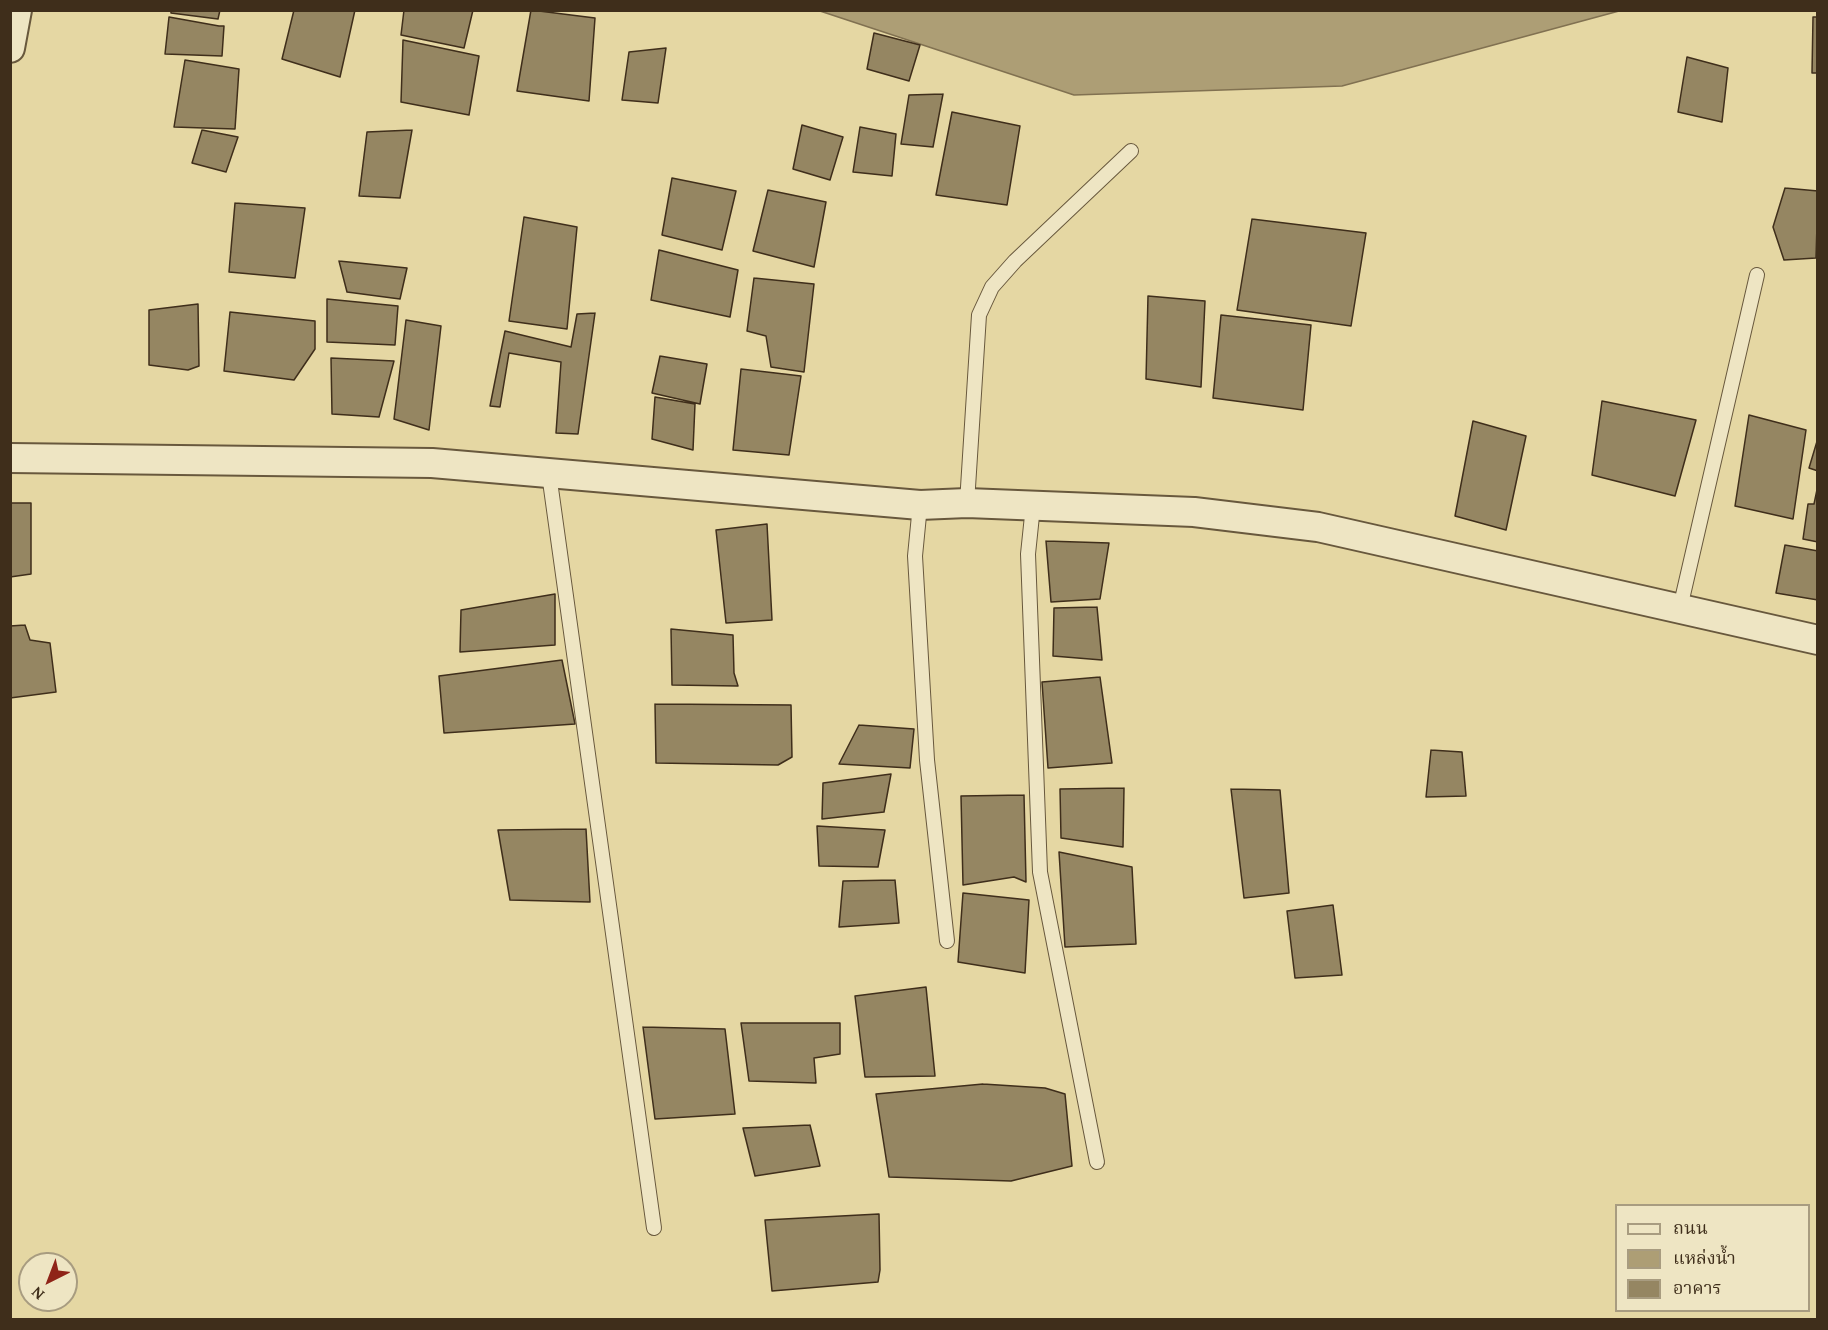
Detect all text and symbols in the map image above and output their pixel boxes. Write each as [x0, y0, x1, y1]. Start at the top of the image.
legend [1615, 1204, 1810, 1312]
text: ถนน [1673, 1214, 1708, 1241]
text: แหล่งน้ำ [1673, 1244, 1736, 1271]
north arrow [18, 1252, 78, 1312]
text: อาคาร [1673, 1274, 1722, 1301]
text: N [25, 1281, 49, 1306]

